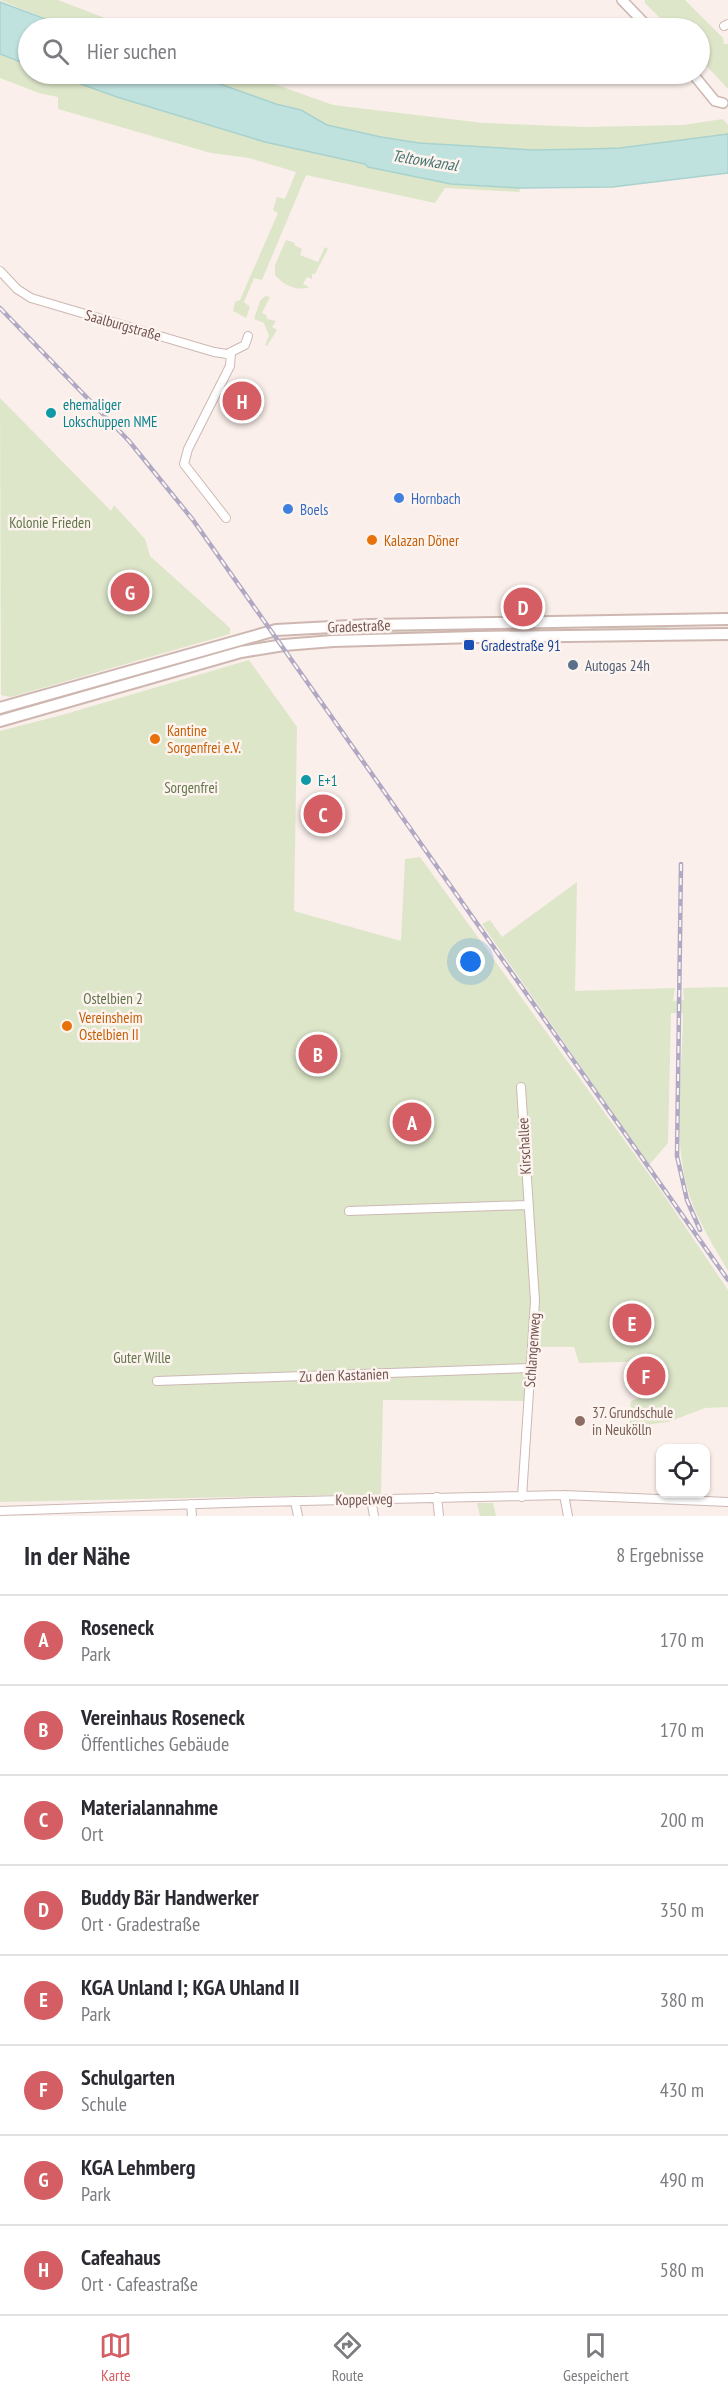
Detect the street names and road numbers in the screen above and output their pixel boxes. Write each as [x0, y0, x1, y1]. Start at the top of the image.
street label: Saalburgstraße [83, 305, 163, 345]
street label: Gradestraße [327, 615, 391, 637]
street label: Kirschallee [513, 1117, 535, 1175]
street label: Schlangenweg [520, 1312, 544, 1388]
street label: Zu den Kastanien [299, 1364, 389, 1386]
street label: Koppelweg [335, 1489, 393, 1509]

